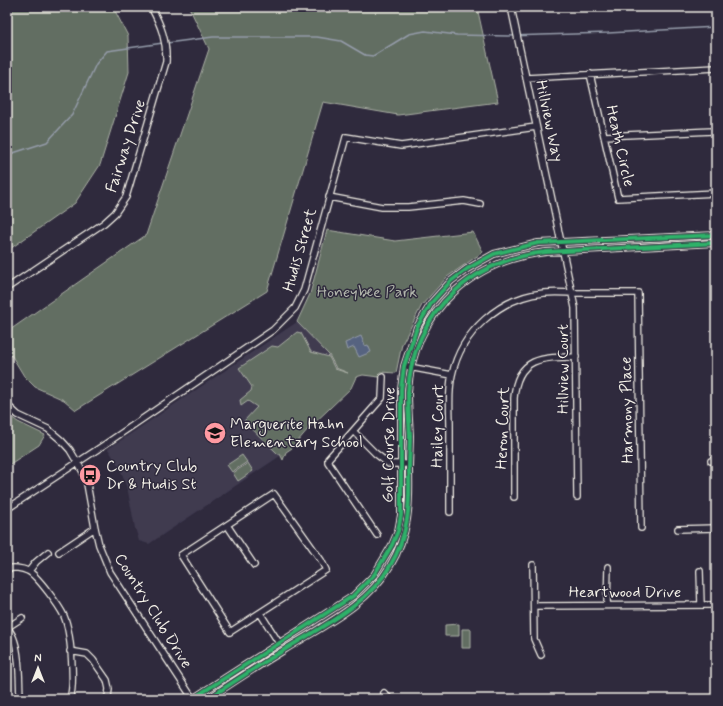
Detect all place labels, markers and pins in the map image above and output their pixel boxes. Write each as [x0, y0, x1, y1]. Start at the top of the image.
place label: Marguerite Hahn Elementary School [230, 414, 363, 453]
school or university icon: Marguerite Hahn Elementary School [202, 420, 228, 446]
place label: Country Club Dr & Hudis St [106, 456, 197, 495]
bus stop icon: Country Club Dr & Hudis St [77, 462, 103, 488]

